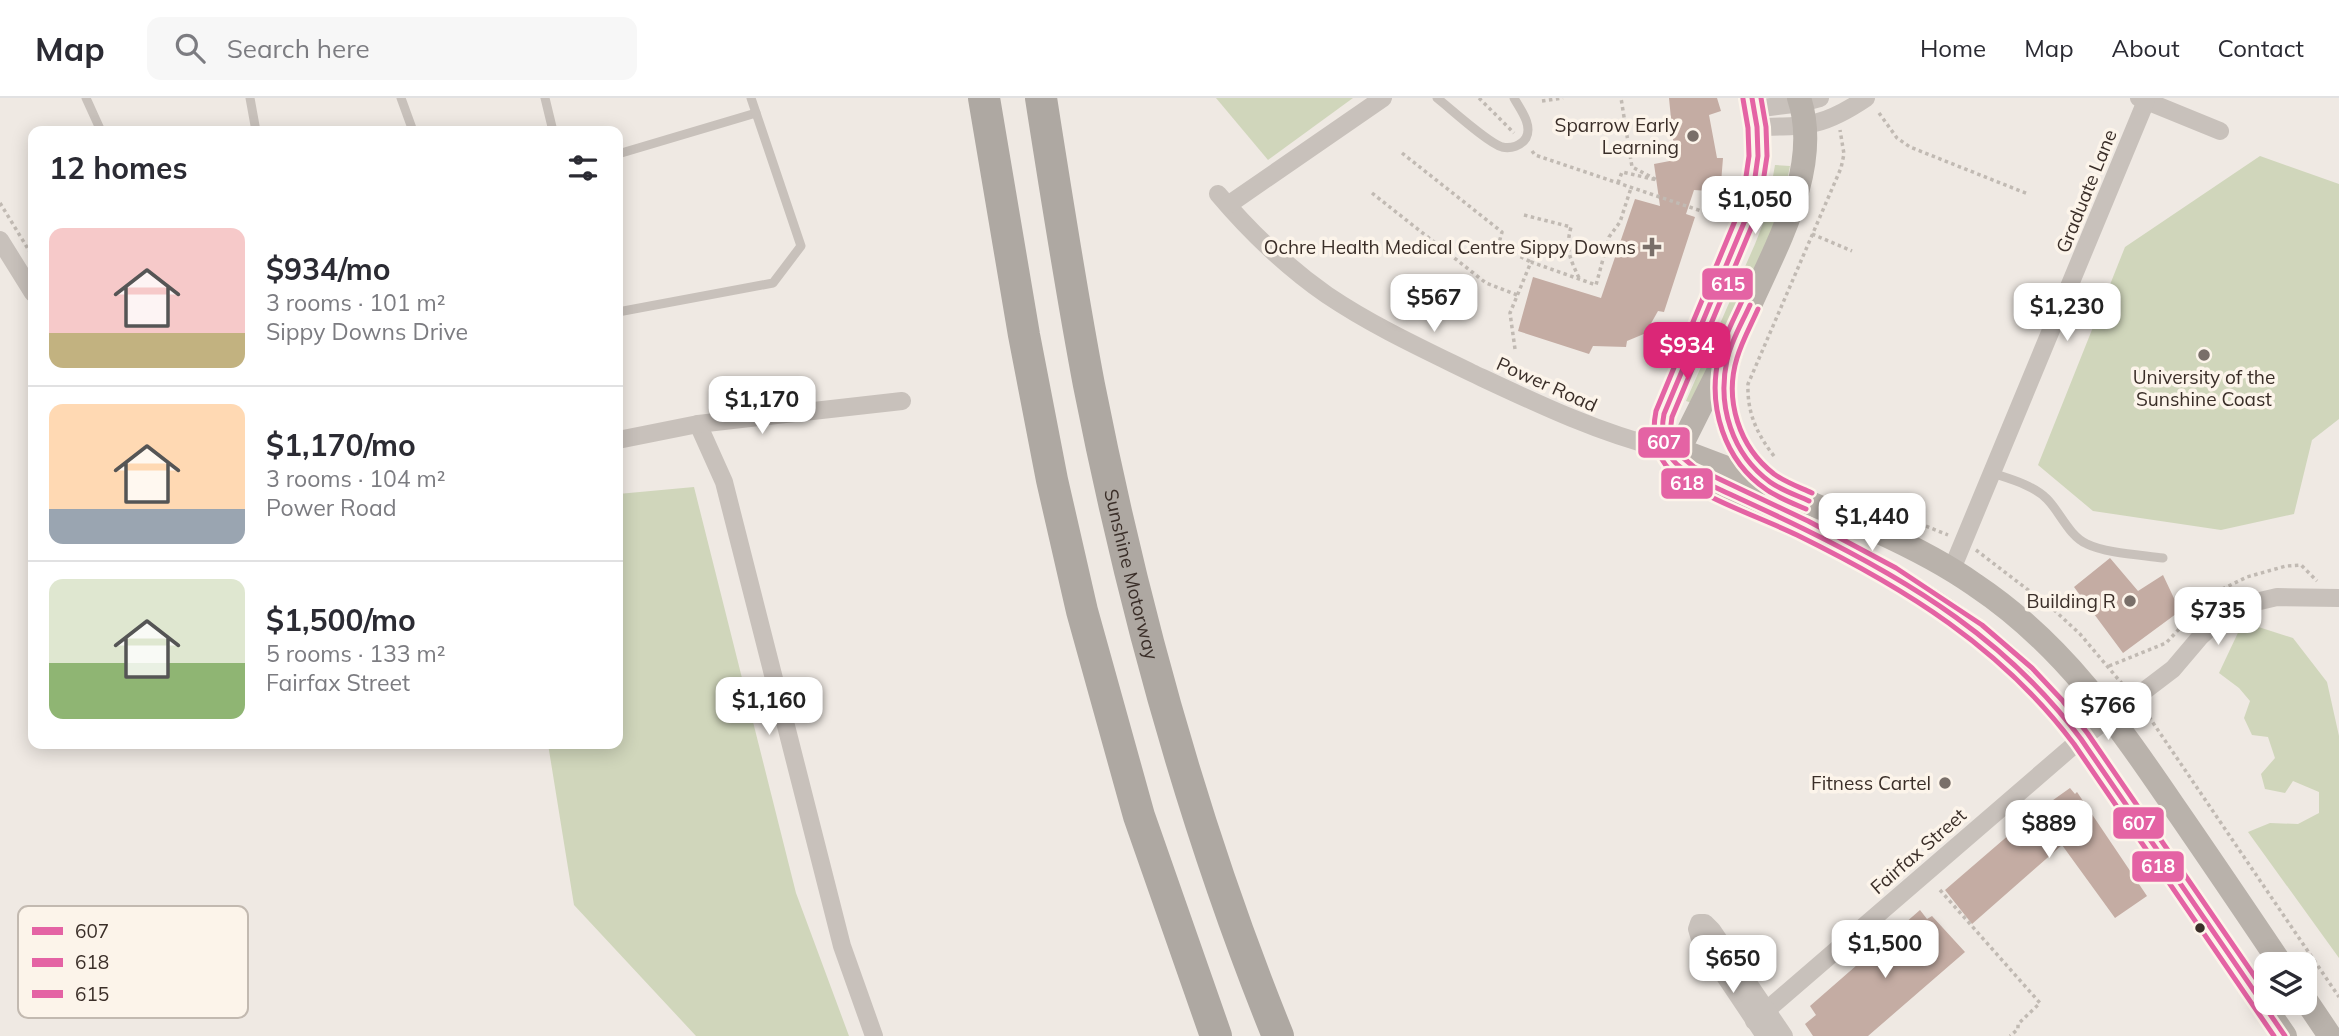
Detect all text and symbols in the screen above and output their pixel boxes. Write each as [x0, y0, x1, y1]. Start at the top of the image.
search box [147, 17, 637, 80]
text: Map [35, 28, 105, 69]
icon: search [171, 29, 209, 67]
text: Search here [227, 32, 370, 65]
text: Home [1920, 33, 1986, 63]
text: Map [2024, 33, 2074, 63]
text: About [2112, 33, 2180, 63]
text: Contact [2218, 33, 2304, 63]
place label: Sparrow Early Learning [1555, 113, 1679, 159]
street label: Graduate Lane [2050, 126, 2122, 256]
marker: Sparrow Early Learning [1685, 128, 1701, 144]
text: 12 homes [49, 149, 188, 187]
icon: filters [564, 149, 602, 187]
pin: $1,050 [1698, 176, 1812, 236]
text: $1,050 [1718, 184, 1792, 213]
place label: Ochre Health Medical Centre Sippy Downs [1264, 235, 1636, 259]
marker: Ochre Health Medical Centre Sippy Downs [1642, 237, 1662, 257]
text: $934/mo [266, 250, 390, 288]
icon: home [105, 256, 189, 340]
line badge: 615 [1701, 267, 1754, 301]
text: 615 [1711, 272, 1745, 296]
pin: $567 [1393, 274, 1475, 334]
text: $567 [1406, 282, 1462, 311]
pin: $1,230 [2010, 284, 2124, 343]
text: 3 rooms · 101 m² [266, 288, 446, 317]
text: $1,230 [2030, 291, 2104, 320]
text: Sippy Downs Drive [266, 317, 468, 346]
pin: $934 [1646, 322, 1728, 382]
text: $934 [1659, 330, 1715, 359]
marker: University of the Sunshine Coast [2196, 347, 2212, 363]
street label: Power Road [1493, 351, 1601, 417]
place label: University of the Sunshine Coast [2133, 365, 2275, 411]
pin: $1,170 [705, 376, 819, 436]
text: $1,170 [725, 384, 799, 413]
text: $1,170/mo [266, 426, 416, 464]
line badge: 607 [1637, 426, 1691, 459]
text: 607 [1647, 430, 1681, 454]
icon: home [105, 432, 189, 516]
text: 3 rooms · 104 m² [266, 464, 446, 493]
line badge: 618 [1660, 467, 1714, 500]
text: 618 [1670, 471, 1704, 495]
street label: Sunshine Motorway [1099, 486, 1164, 662]
text: Power Road [266, 493, 397, 522]
pin: $1,440 [1815, 494, 1929, 553]
text: $1,440 [1835, 501, 1909, 530]
pin: $735 [2177, 588, 2259, 647]
place label: Building R [2026, 589, 2116, 613]
marker: Building R [2122, 593, 2138, 609]
text: $735 [2190, 595, 2246, 624]
text: $1,500/mo [266, 601, 416, 639]
icon: home [105, 607, 189, 691]
text: 5 rooms · 133 m² [266, 639, 446, 668]
text: Fairfax Street [266, 668, 410, 697]
pin: $1,160 [712, 678, 826, 737]
pin: $766 [2067, 682, 2149, 742]
text: $1,160 [732, 685, 806, 714]
text: $766 [2080, 690, 2136, 719]
place label: Fitness Cartel [1811, 771, 1931, 795]
marker: Fitness Cartel [1937, 775, 1953, 791]
pin: $889 [2008, 800, 2090, 860]
street label: Fairfax Street [1865, 803, 1971, 899]
line badge: 607 [2112, 806, 2165, 840]
text: $889 [2021, 808, 2077, 837]
text: 607 [2122, 811, 2156, 835]
line badge: 618 [2131, 850, 2185, 883]
text: 618 [2141, 854, 2175, 878]
legend [18, 906, 248, 1018]
text: 607 [75, 919, 109, 943]
pin: $1,500 [1828, 920, 1942, 980]
unlabelled marker [2193, 921, 2207, 935]
text: $1,500 [1848, 928, 1922, 957]
pin: $650 [1692, 936, 1774, 995]
text: $650 [1705, 943, 1761, 972]
text: 618 [75, 950, 109, 974]
map controls [2254, 952, 2317, 1015]
button: layers [2254, 952, 2317, 1015]
text: 615 [75, 982, 109, 1006]

